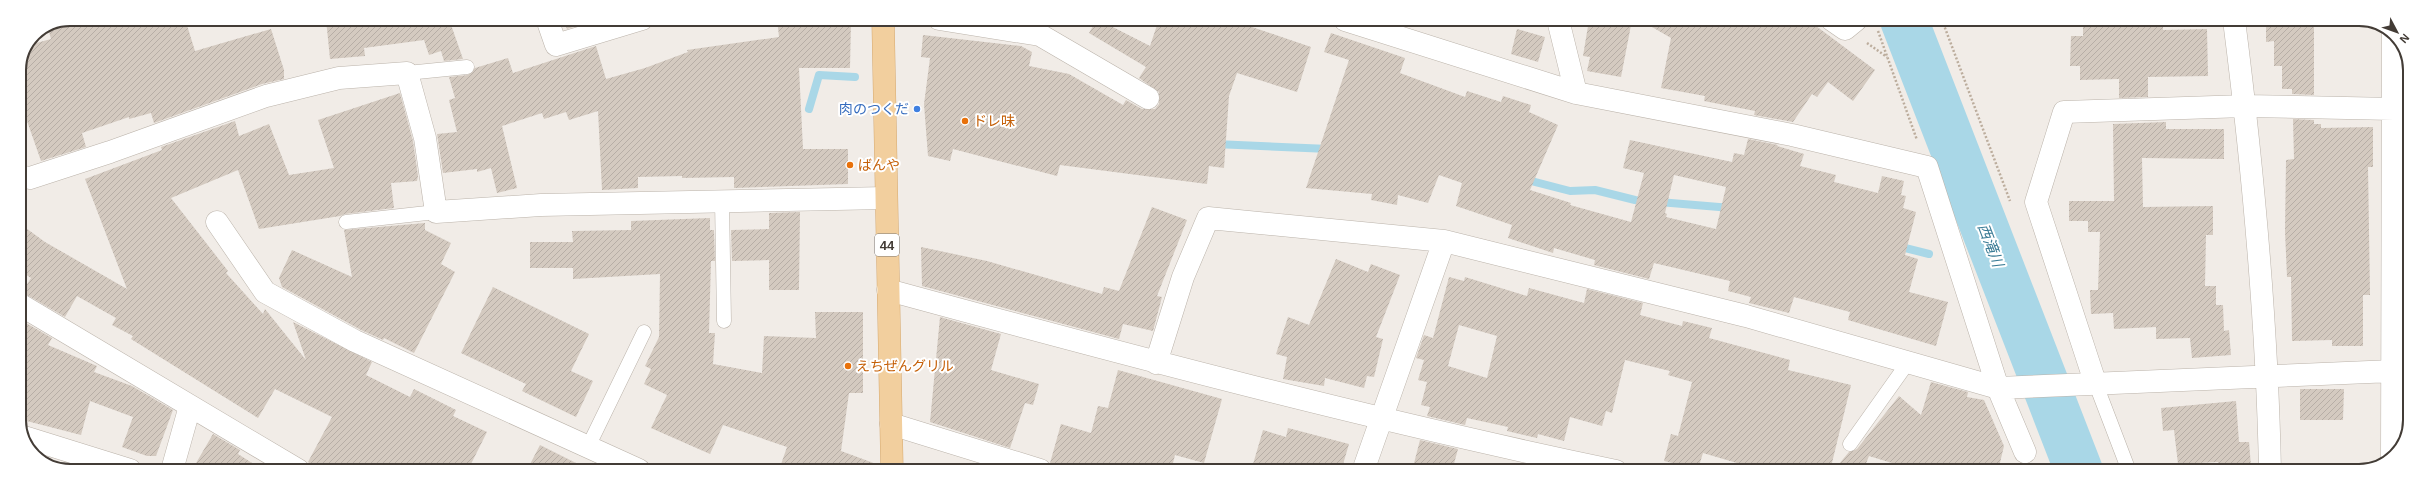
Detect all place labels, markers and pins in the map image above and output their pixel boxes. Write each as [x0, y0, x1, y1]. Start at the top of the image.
place label: 肉のつくだ [839, 101, 909, 117]
marker: 肉のつくだ [912, 104, 922, 114]
place label: ドレ味 [973, 113, 1015, 129]
marker: ドレ味 [960, 116, 970, 126]
place label: ばんや [858, 157, 900, 173]
marker: ばんや [845, 160, 855, 170]
place label: えちぜんグリル [856, 358, 954, 374]
marker: えちぜんグリル [843, 361, 853, 371]

